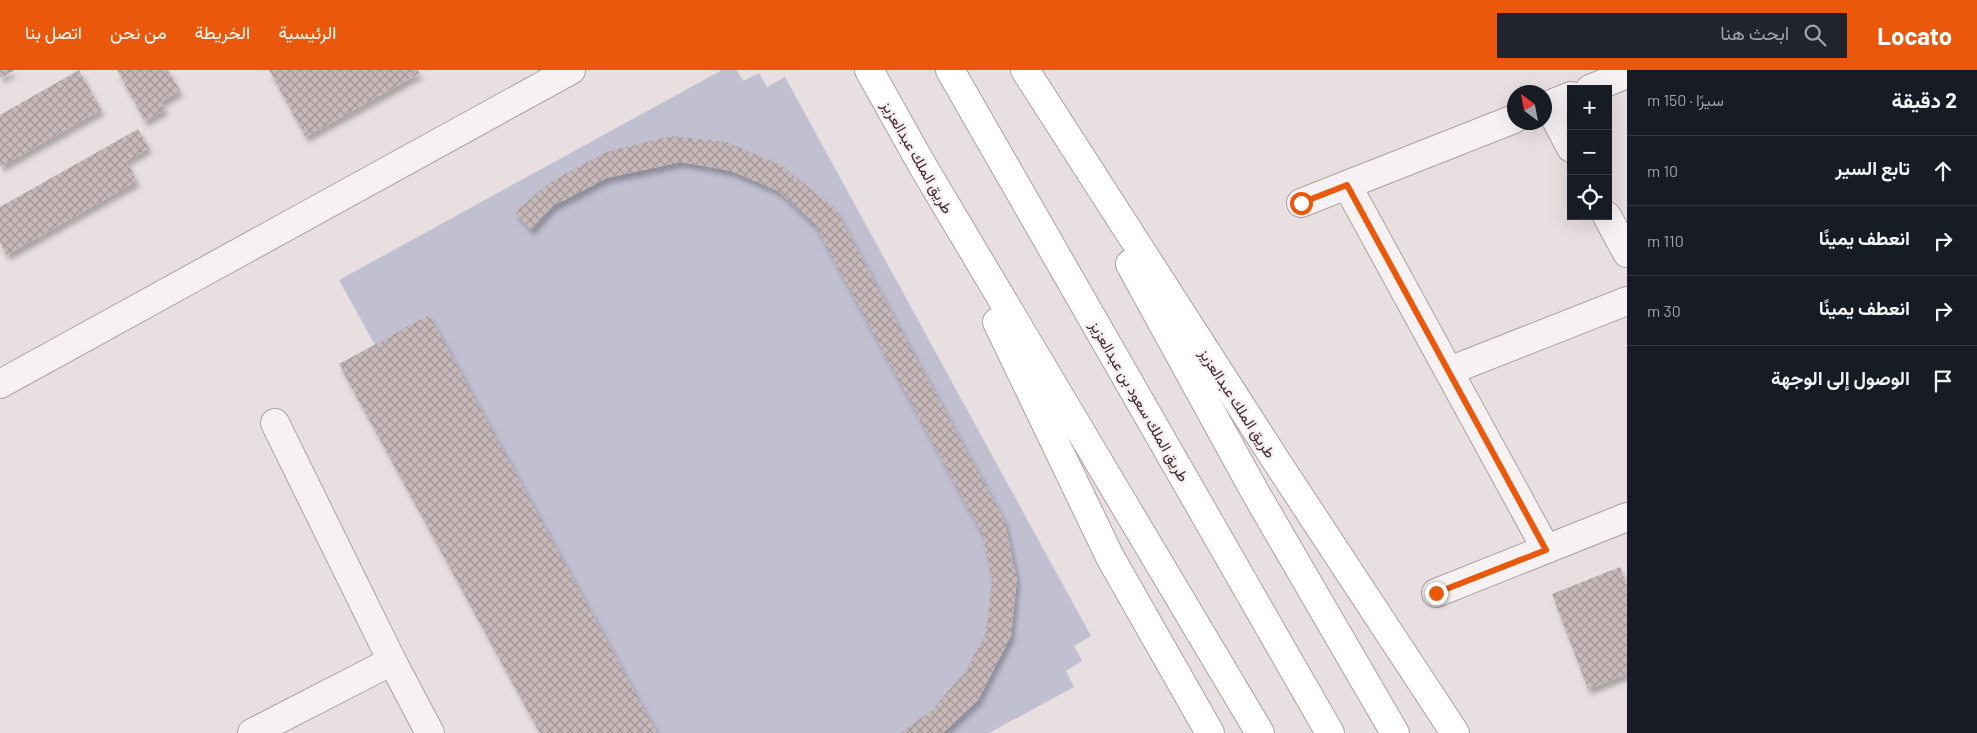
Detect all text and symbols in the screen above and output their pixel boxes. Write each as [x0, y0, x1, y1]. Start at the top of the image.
search box [1497, 13, 1847, 58]
text: اتصل بنا [25, 21, 82, 43]
text: من نحن [110, 21, 167, 43]
text: الخريطة [195, 21, 250, 43]
text: الرئيسية [278, 21, 336, 43]
text: ابحث هنا [1720, 21, 1789, 44]
icon: search [1801, 21, 1829, 49]
text: Locato [1877, 21, 1952, 50]
north arrow [1507, 85, 1552, 130]
map controls [1567, 85, 1612, 220]
button: + [1567, 85, 1612, 130]
text: 2 دقيقة [1892, 87, 1957, 112]
text: سيرًا · 150 m [1647, 90, 1724, 109]
street label: طريق الملك عبدالعزيز [876, 97, 958, 218]
button: − [1567, 130, 1612, 175]
text: تابع السير [1835, 156, 1910, 179]
icon: ahead [1929, 157, 1957, 185]
text: 10 m [1647, 161, 1678, 180]
button: locate [1567, 175, 1612, 220]
route start [1290, 192, 1313, 215]
text: انعطف يمينًا [1819, 226, 1910, 249]
icon: right [1929, 227, 1957, 255]
text: 110 m [1647, 231, 1684, 250]
text: انعطف يمينًا [1819, 296, 1910, 319]
icon: right [1929, 297, 1957, 325]
text: 30 m [1647, 301, 1681, 320]
street label: طريق الملك سعود بن عبدالعزيز [1084, 317, 1193, 486]
street label: طريق الملك عبدالعزيز [1194, 344, 1280, 462]
text: الوصول إلى الوجهة [1771, 366, 1910, 389]
icon: arrive [1929, 367, 1957, 395]
route end [1425, 582, 1448, 605]

